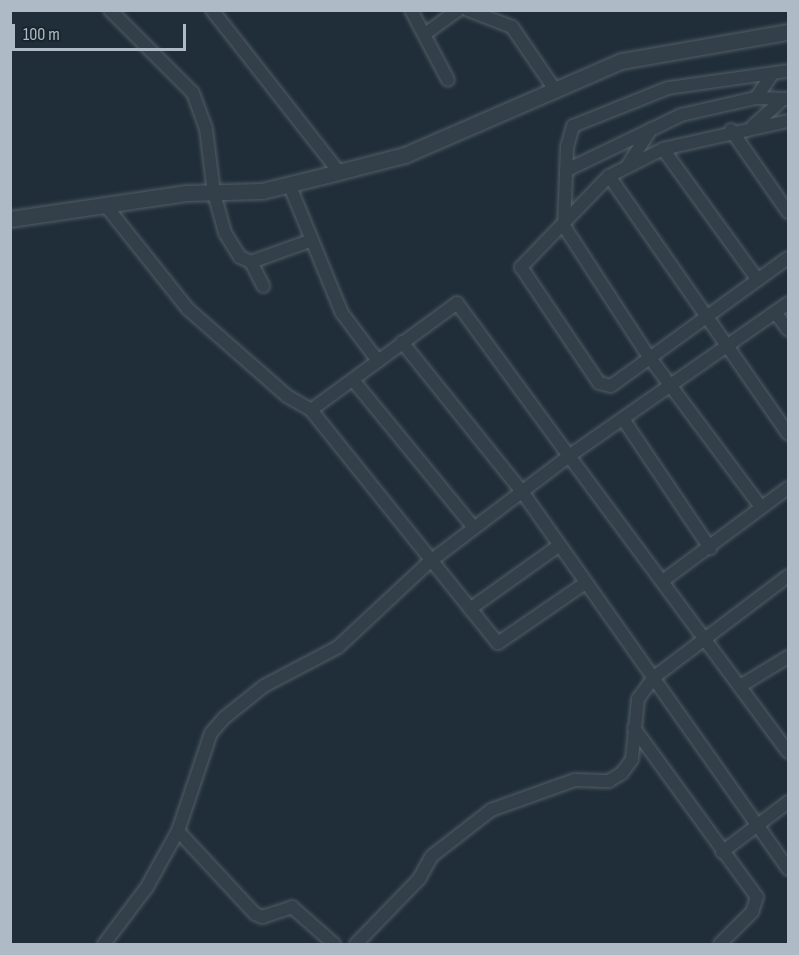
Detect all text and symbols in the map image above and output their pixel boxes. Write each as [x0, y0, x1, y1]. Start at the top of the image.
scale bar [15, 12, 189, 50]
text: 100 m [23, 24, 60, 45]

